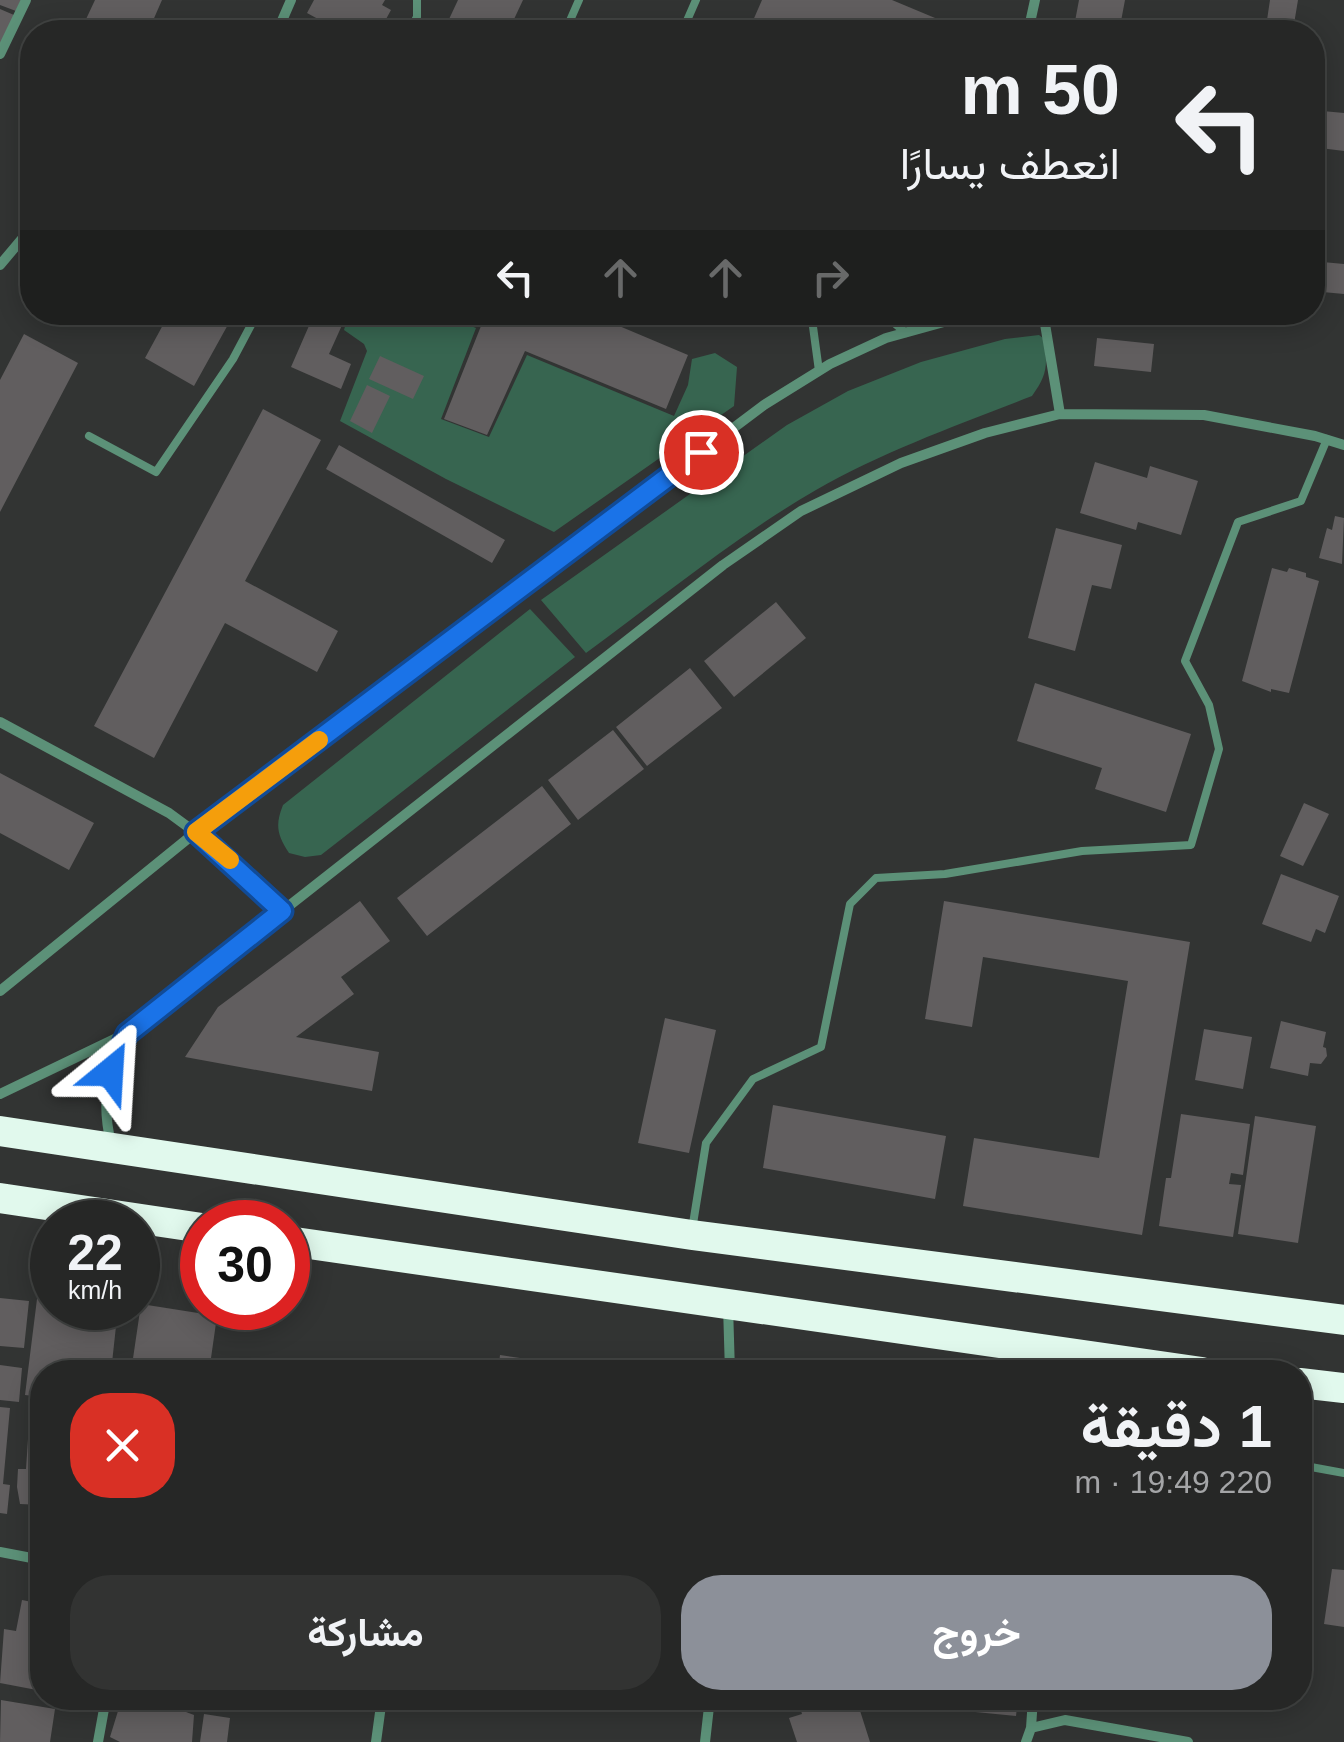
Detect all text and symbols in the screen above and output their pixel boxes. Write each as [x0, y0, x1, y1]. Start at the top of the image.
text: 50 m [960, 51, 1120, 129]
icon: left [1155, 60, 1285, 190]
text: انعطف يسارًا [900, 138, 1120, 189]
icon: left [488, 250, 543, 305]
icon: ahead [593, 250, 648, 305]
icon: ahead [698, 250, 753, 305]
icon: right [803, 250, 858, 305]
pin [659, 410, 744, 495]
icon: arrive [674, 425, 729, 480]
position arrow [58, 1020, 162, 1124]
speed limit sign: 30 [180, 1200, 310, 1330]
text: 22 [67, 1225, 123, 1281]
text: km/h [68, 1276, 122, 1304]
button: close [70, 1393, 175, 1498]
text: 1 دقيقة [1080, 1393, 1272, 1460]
text: 220 m · 19:49 [1075, 1464, 1272, 1500]
button: مشاركة [70, 1575, 661, 1690]
button: خروج [681, 1575, 1272, 1690]

